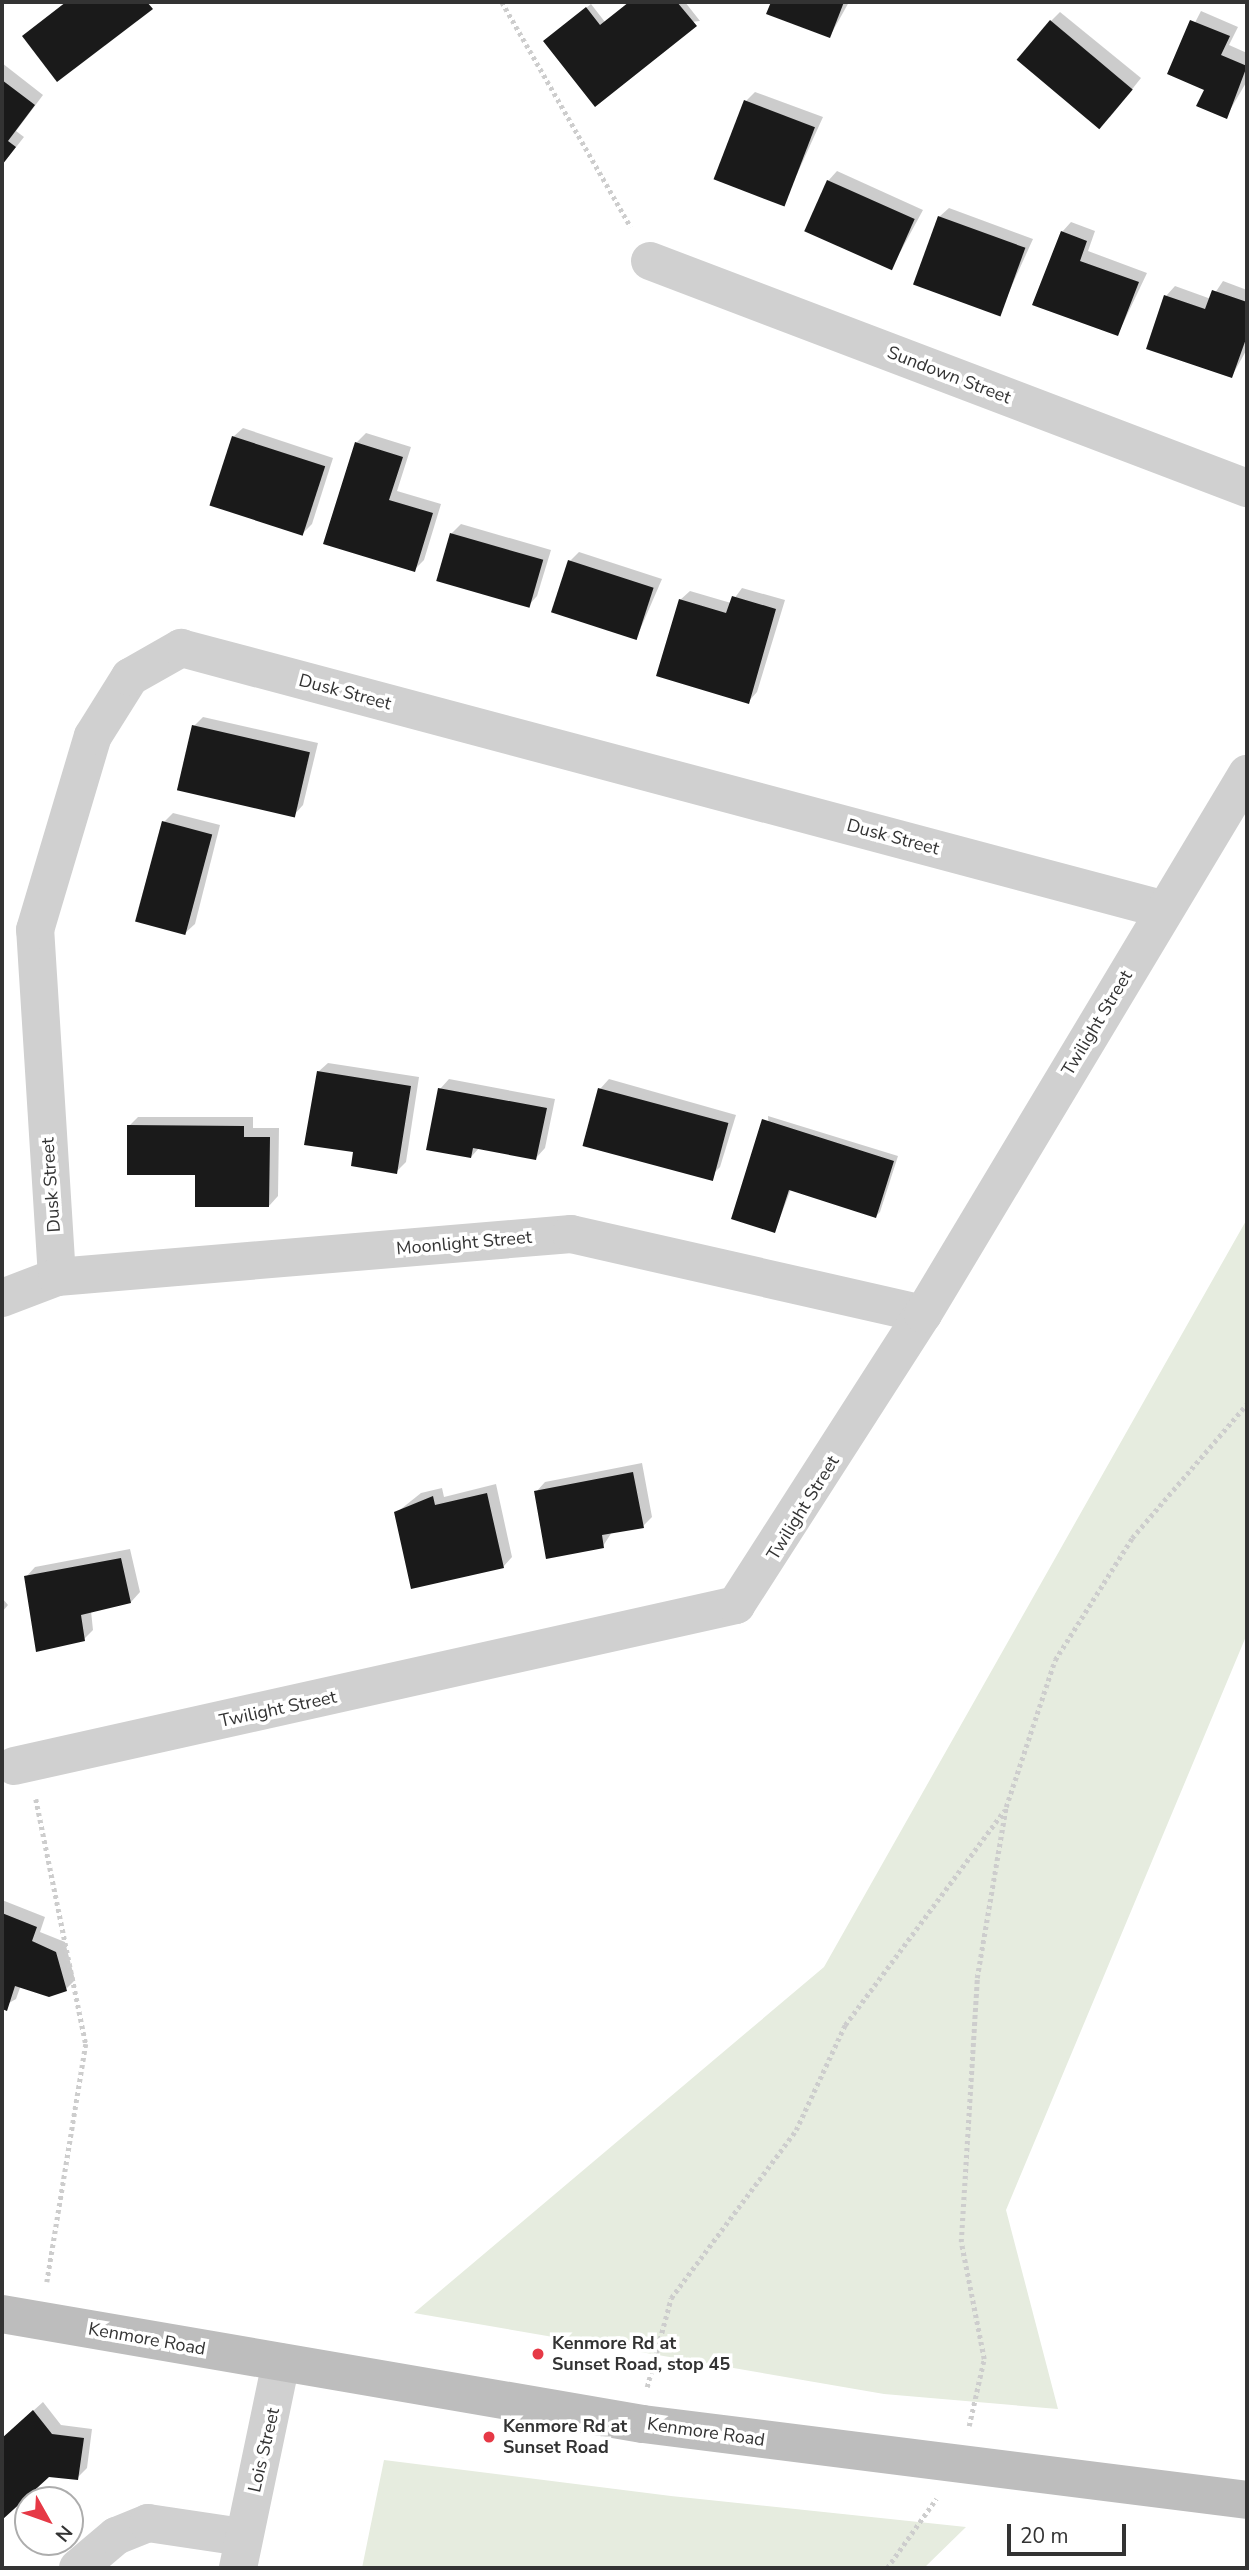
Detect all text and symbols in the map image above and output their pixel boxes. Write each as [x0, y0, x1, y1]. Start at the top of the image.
street label: Sundown Street [884, 341, 1014, 409]
street label: Dusk Street [296, 669, 394, 715]
street label: Dusk Street [844, 814, 942, 860]
street label: Twilight Street [1057, 966, 1137, 1080]
street label: Dusk Street [37, 1137, 65, 1233]
street label: Moonlight Street [395, 1226, 533, 1260]
street label: Twilight Street [762, 1452, 844, 1564]
street label: Twilight Street [217, 1686, 339, 1732]
street label: Kenmore Road [87, 2318, 207, 2360]
place label: Kenmore Rd at Sunset Road, stop 45 [552, 2333, 730, 2376]
marker: Kenmore Rd at Sunset Road, stop 45 [530, 2346, 546, 2362]
street label: Lois Street [244, 2406, 284, 2494]
street label: Kenmore Road [646, 2413, 766, 2451]
place label: Kenmore Rd at Sunset Road [503, 2416, 627, 2458]
marker: Kenmore Rd at Sunset Road [481, 2429, 497, 2445]
north arrow [14, 2486, 84, 2556]
scale bar [1011, 2510, 1130, 2554]
text: N [49, 2519, 78, 2547]
text: 20 m [1020, 2522, 1069, 2550]

